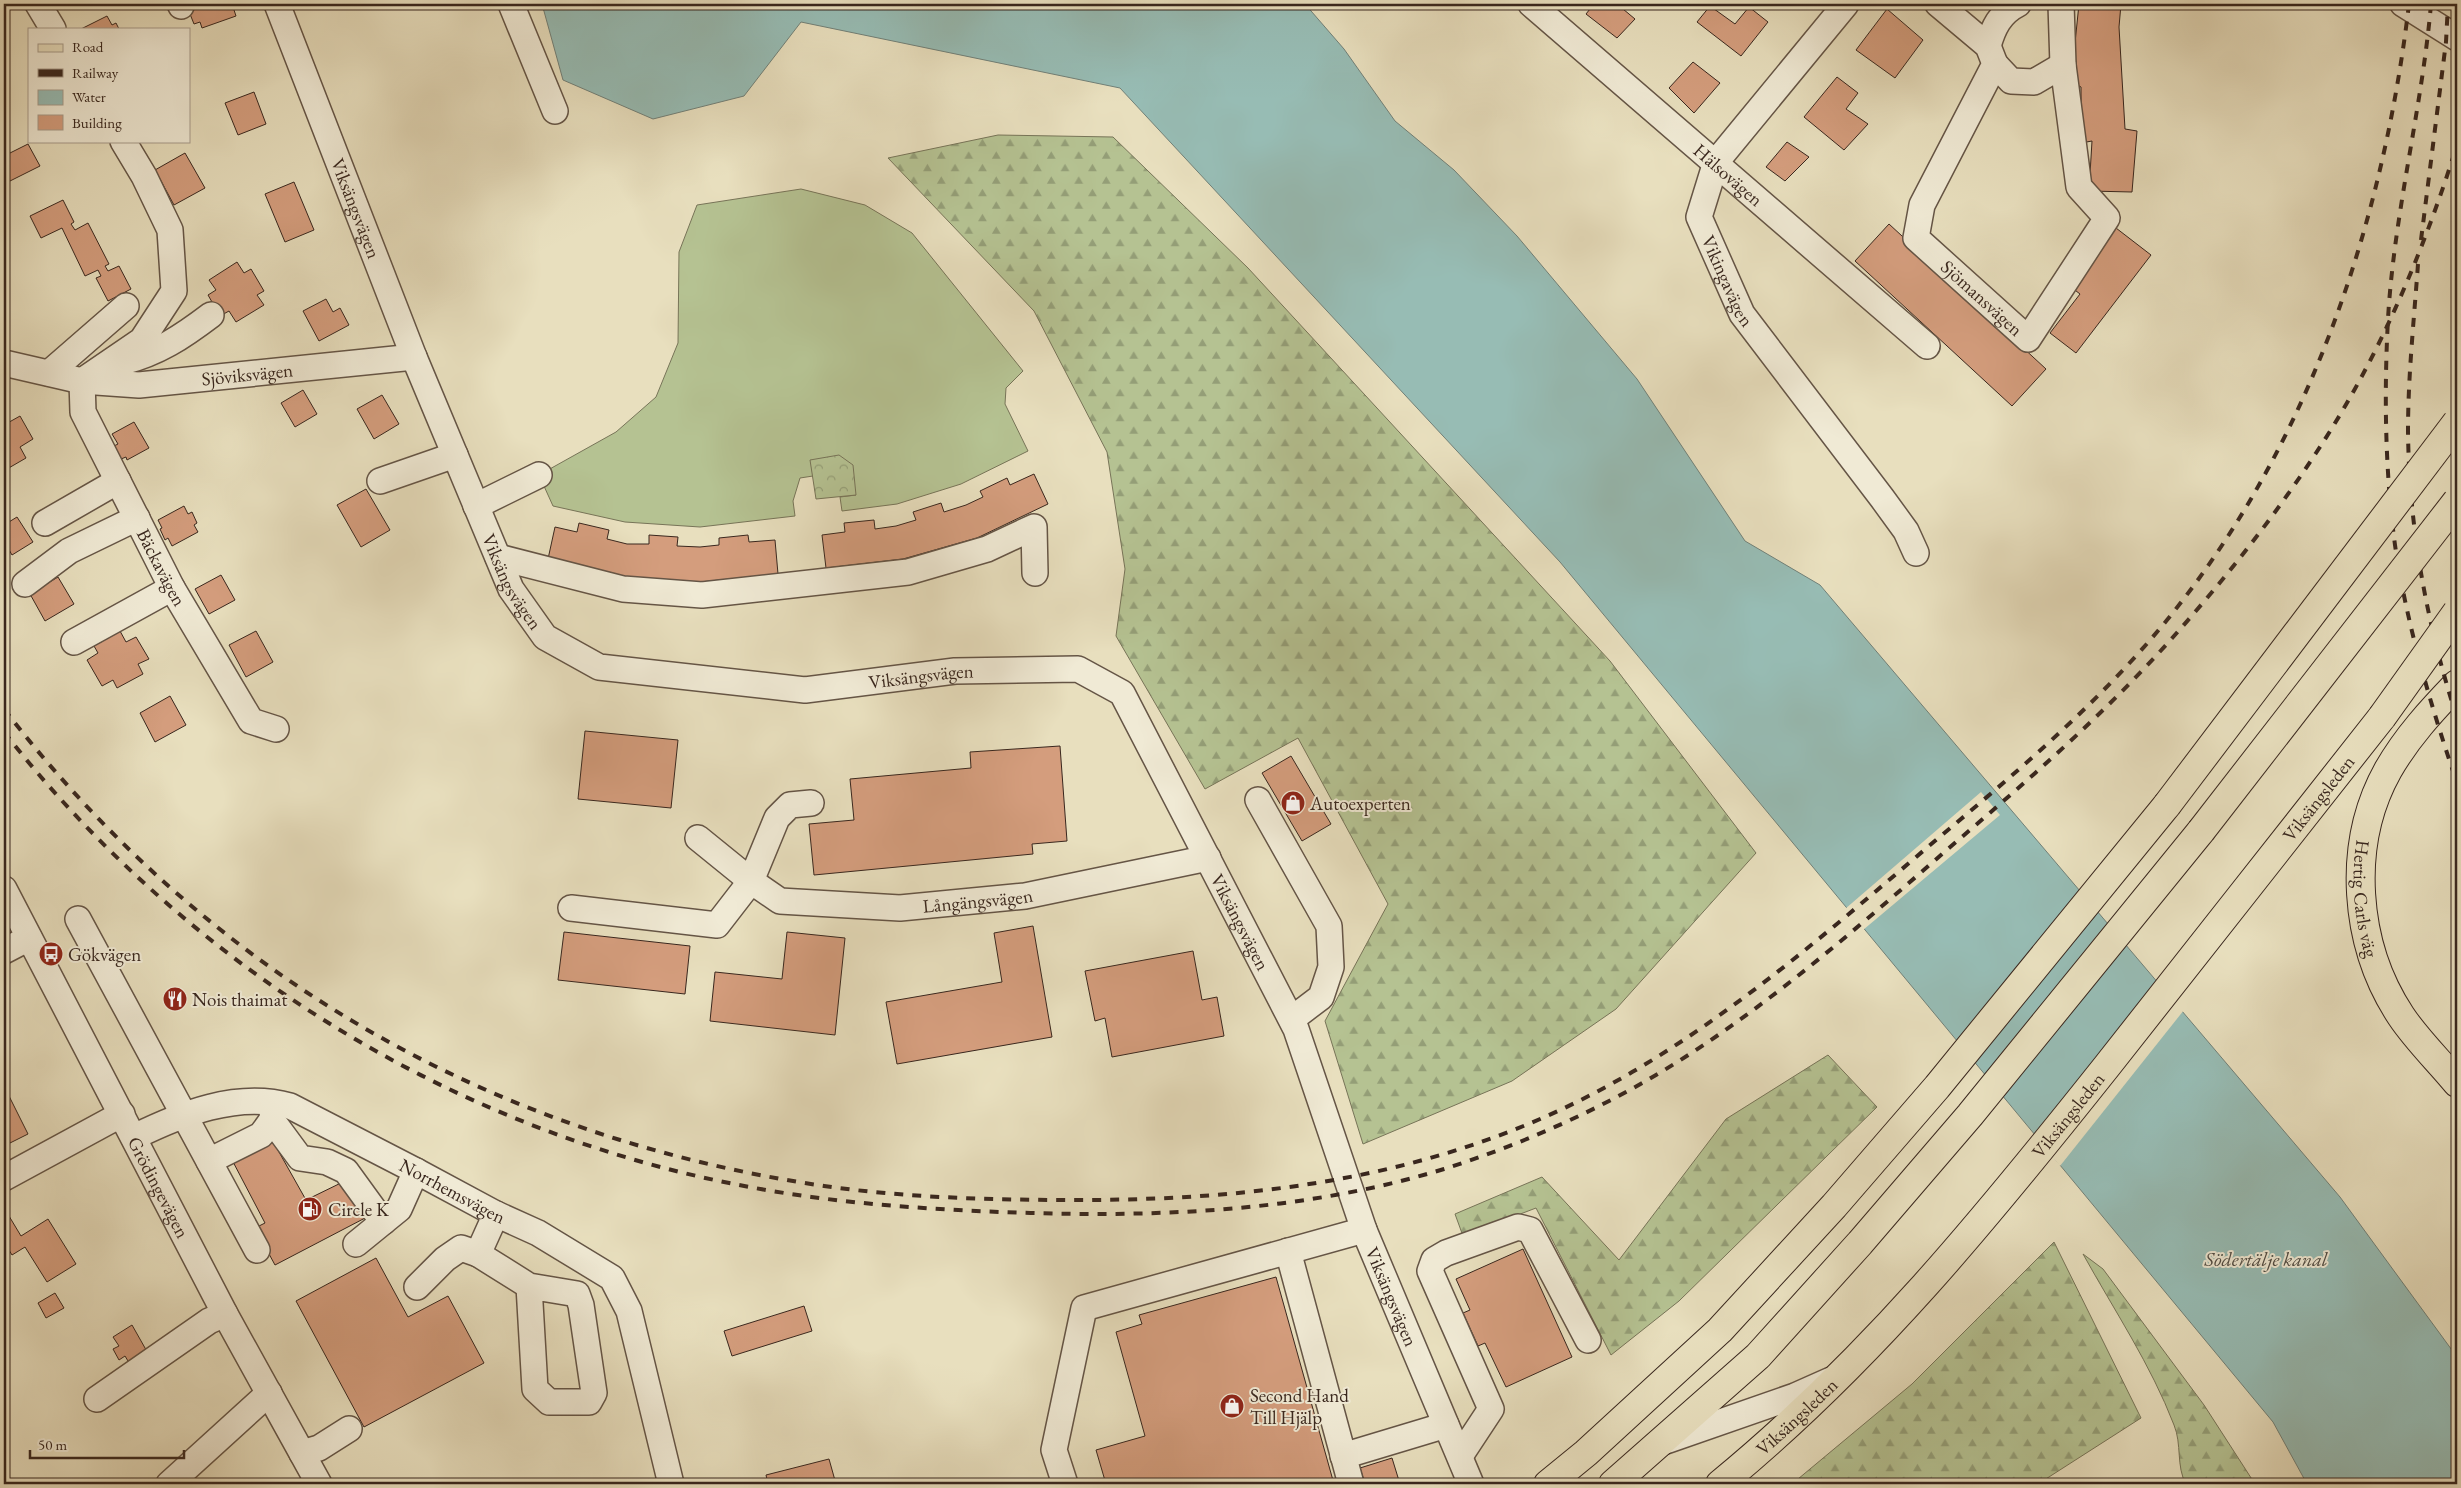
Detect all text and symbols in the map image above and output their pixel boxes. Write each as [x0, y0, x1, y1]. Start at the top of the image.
legend [28, 28, 190, 142]
text: Road [72, 37, 104, 56]
text: Railway [72, 63, 119, 82]
text: Water [72, 87, 106, 106]
text: Building [72, 113, 122, 132]
street label: Hälsovägen [1689, 138, 1769, 212]
street label: Viksängsvägen [325, 154, 387, 262]
street label: Vikingavägen [1696, 231, 1760, 332]
street label: Sjömansvägen [1936, 254, 2029, 341]
street label: Sjöviksvägen [200, 357, 294, 391]
street label: Bäckavägen [131, 524, 192, 611]
street label: Viksängsvägen [477, 530, 548, 634]
street label: Viksängsvägen [867, 658, 974, 694]
street label: Viksängsleden [2276, 750, 2360, 846]
shop icon: Autoexperten [1280, 790, 1306, 816]
place label: Autoexperten [1309, 791, 1411, 816]
street label: Hertig Carls väg [2348, 839, 2385, 961]
street label: Viksängsvägen [1205, 869, 1276, 974]
street label: Långängsvägen [921, 882, 1035, 918]
bus stop icon: Gökvägen [38, 941, 64, 967]
place label: Gökvägen [68, 942, 141, 967]
restaurant icon: Nois thaimat [162, 986, 188, 1012]
place label: Nois thaimat [192, 987, 287, 1012]
street label: Viksängsleden [2026, 1067, 2110, 1163]
street label: Grödingevägen [122, 1132, 196, 1242]
street label: Norrhemsvägen [395, 1152, 509, 1229]
fuel station icon: Circle K [297, 1196, 323, 1222]
place label: Circle K [328, 1197, 390, 1222]
street label: Viksängsvägen [1360, 1243, 1424, 1350]
water label: Södertälje kanal [2204, 1246, 2329, 1272]
street label: Viksängsleden [1750, 1372, 1843, 1461]
place label: Second Hand Till Hjälp [1250, 1383, 1349, 1430]
shop icon: Second Hand Till Hjälp [1219, 1393, 1245, 1419]
scale bar [30, 1428, 184, 1460]
text: 50 m [38, 1435, 67, 1454]

